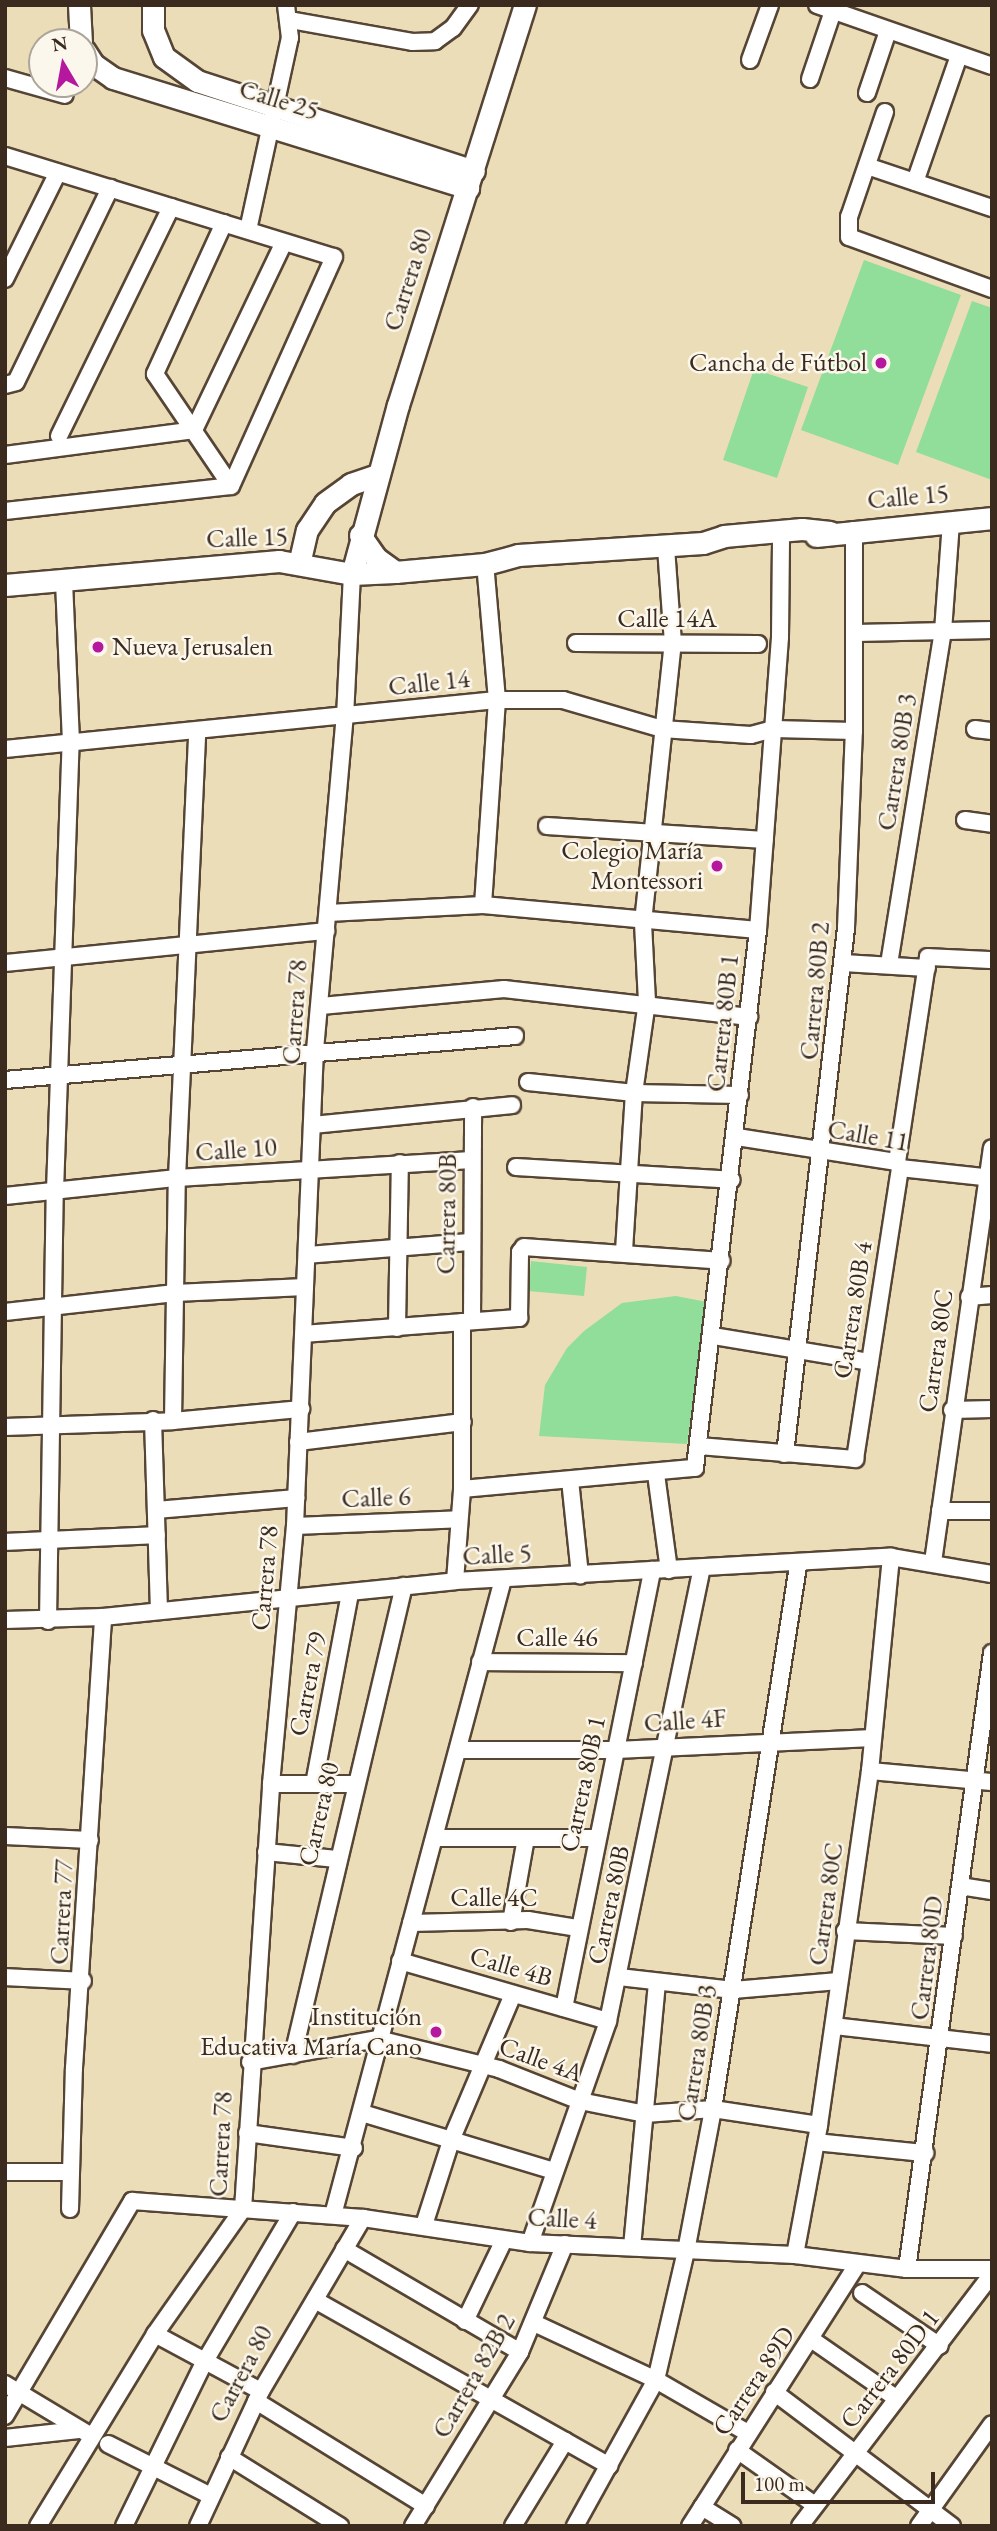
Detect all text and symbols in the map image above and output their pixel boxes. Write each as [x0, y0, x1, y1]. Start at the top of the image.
north arrow [28, 28, 98, 98]
text: N [50, 30, 69, 57]
street label: Calle 25 [235, 73, 323, 127]
street label: Carrera 80 [377, 225, 439, 335]
place label: Cancha de Fútbol [689, 347, 867, 379]
marker: Cancha de Fútbol [873, 355, 889, 371]
street label: Calle 15 [866, 478, 950, 516]
street label: Calle 15 [206, 521, 288, 555]
street label: Calle 14A [617, 603, 717, 635]
place label: Nueva Jerusalen [112, 631, 273, 663]
marker: Nueva Jerusalen [90, 639, 106, 655]
street label: Calle 14 [387, 663, 471, 703]
street label: Carrera 80B 3 [871, 691, 923, 833]
place label: Colegio María Montessori [561, 835, 703, 896]
marker: Colegio María Montessori [709, 858, 725, 874]
street label: Carrera 80B 2 [793, 921, 837, 1061]
street label: Carrera 80B 1 [700, 952, 746, 1094]
street label: Carrera 78 [276, 958, 314, 1066]
street label: Calle 11 [825, 1114, 911, 1158]
street label: Calle 10 [194, 1132, 278, 1168]
street label: Carrera 80B [430, 1153, 464, 1275]
street label: Carrera 80B 4 [827, 1239, 879, 1381]
street label: Carrera 80C [912, 1287, 960, 1415]
street label: Calle 6 [341, 1481, 411, 1515]
street label: Carrera 78 [245, 1524, 285, 1632]
street label: Calle 5 [462, 1538, 532, 1572]
street label: Calle 46 [516, 1622, 598, 1654]
street label: Carrera 79 [283, 1629, 333, 1739]
street label: Calle 4F [643, 1703, 727, 1739]
street label: Carrera 80B 1 [553, 1713, 613, 1855]
street label: Carrera 80 [292, 1759, 346, 1869]
street label: Carrera 80C [802, 1840, 850, 1968]
street label: Carrera 80B [581, 1843, 637, 1967]
street label: Carrera 77 [44, 1858, 80, 1966]
street label: Calle 4C [450, 1882, 538, 1914]
street label: Carrera 80D [904, 1894, 950, 2022]
street label: Calle 4B [466, 1940, 556, 1994]
street label: Carrera 80B 3 [671, 1982, 723, 2124]
place label: Institución Educativa María Cano [200, 2001, 422, 2062]
marker: Institución Educativa María Cano [428, 2024, 444, 2040]
street label: Calle 4A [495, 2030, 587, 2090]
street label: Carrera 78 [203, 2090, 239, 2198]
street label: Calle 4 [527, 2202, 597, 2236]
street label: Carrera 80D 1 [834, 2303, 946, 2435]
street label: Carrera 82B 2 [426, 2308, 522, 2444]
street label: Carrera 80 [202, 2320, 280, 2428]
street label: Carrera 89D [706, 2320, 802, 2442]
scale bar [745, 2458, 939, 2502]
text: 100 m [754, 2470, 805, 2497]

